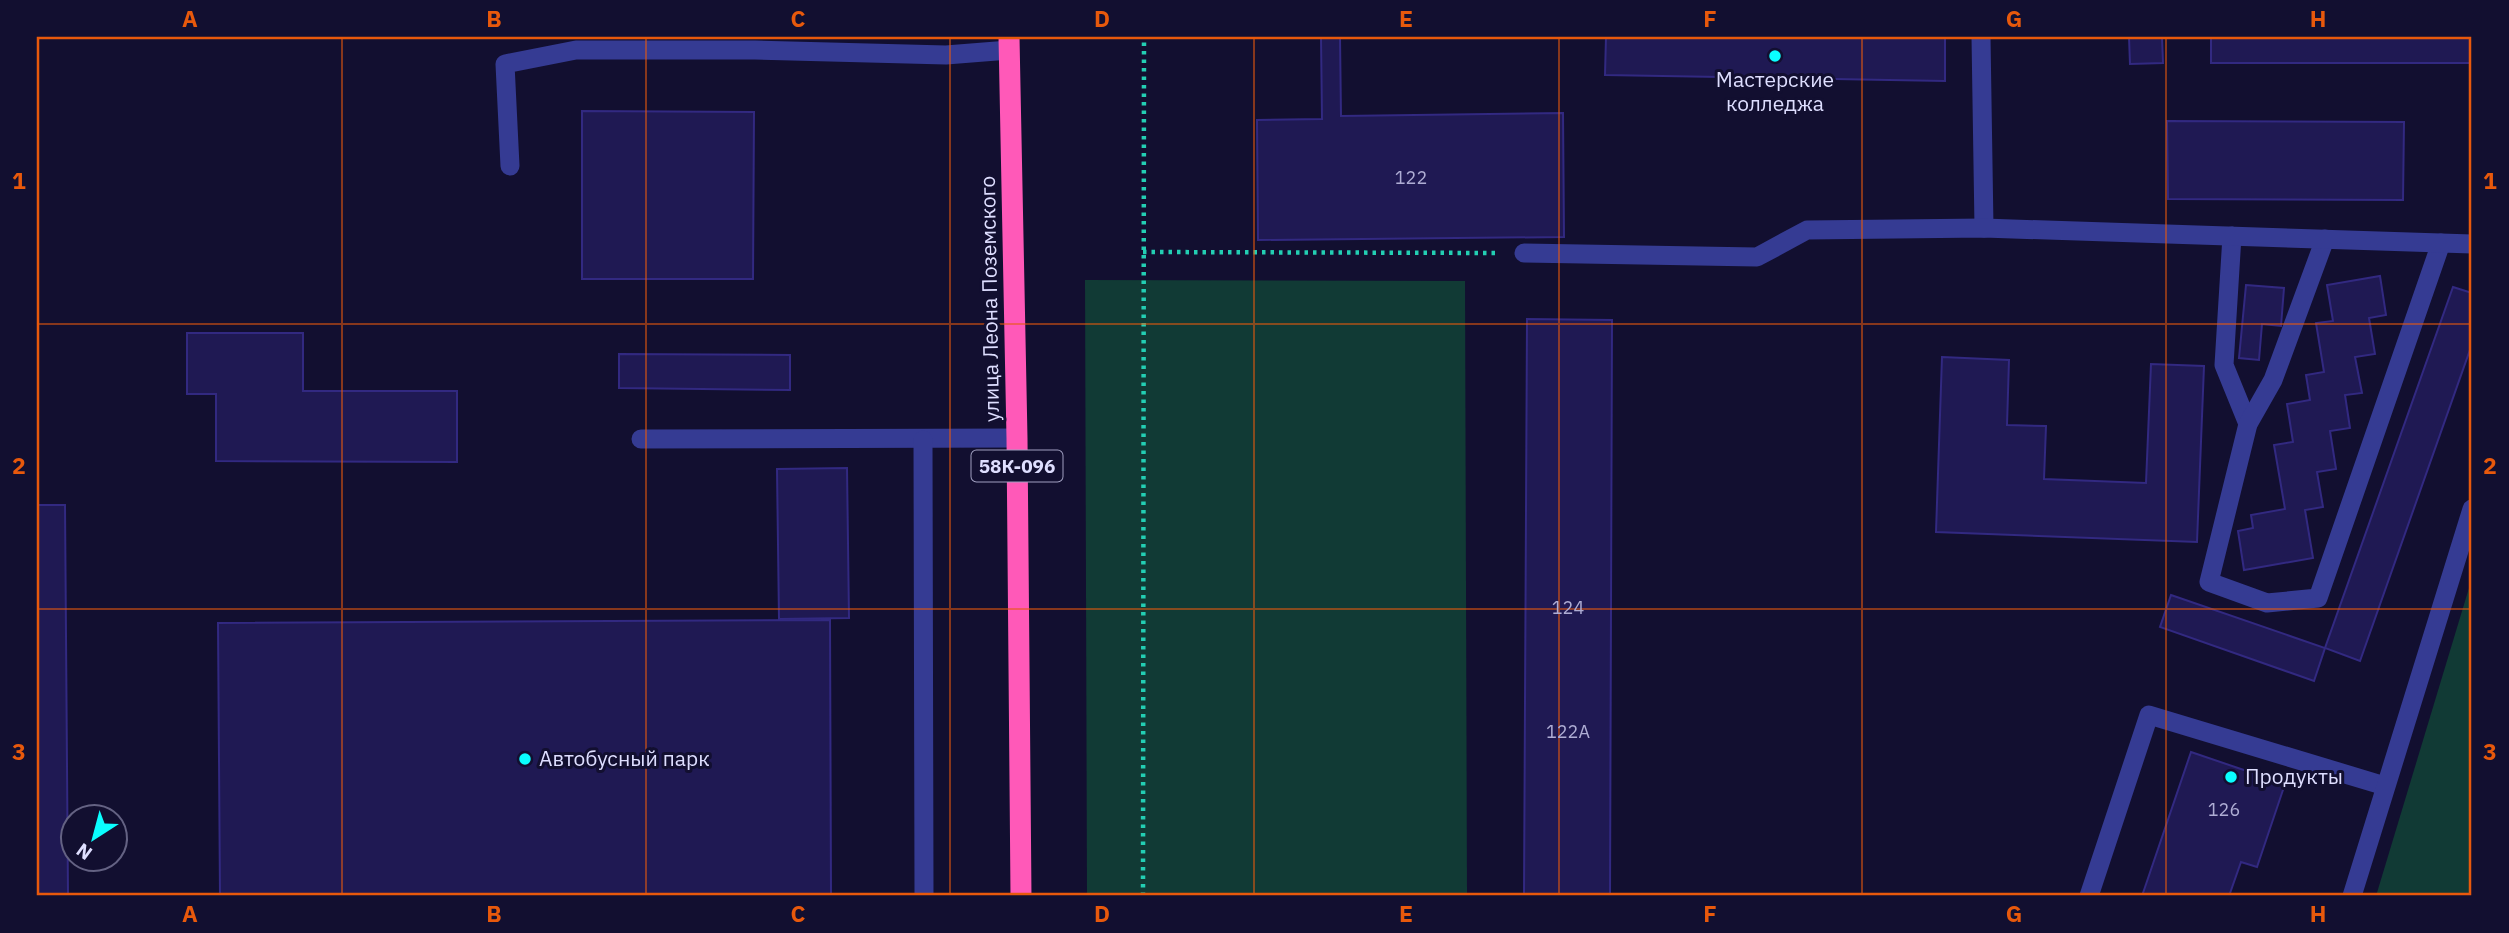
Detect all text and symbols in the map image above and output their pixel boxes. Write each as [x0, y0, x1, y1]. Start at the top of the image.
text: A [182, 3, 198, 33]
text: B [486, 3, 502, 33]
text: C [791, 3, 806, 33]
text: D [1094, 3, 1110, 33]
text: E [1399, 3, 1413, 33]
text: F [1703, 3, 1717, 33]
text: G [2006, 3, 2022, 33]
text: H [2310, 3, 2326, 33]
marker: Мастерские колледжа [1767, 48, 1783, 64]
place label: Мастерские колледжа [1716, 65, 1834, 117]
text: 1 [12, 165, 26, 195]
text: 1 [2483, 165, 2497, 195]
house number: 122 [1395, 166, 1427, 189]
street label: улица Леона Поземского [973, 176, 1005, 422]
text: 2 [12, 450, 26, 480]
road number: 58К-096 [972, 450, 1062, 481]
text: 2 [2483, 450, 2497, 480]
house number: 124 [1552, 596, 1584, 619]
house number: 122А [1546, 720, 1590, 743]
text: 3 [12, 736, 26, 766]
text: 3 [2483, 736, 2497, 766]
place label: Автобусный парк [539, 744, 710, 772]
marker: Автобусный парк [517, 751, 533, 767]
place label: Продукты [2245, 762, 2343, 790]
marker: Продукты [2223, 769, 2239, 785]
house number: 126 [2208, 798, 2240, 821]
north arrow [60, 804, 130, 874]
text: N [71, 838, 97, 866]
text: A [182, 898, 198, 928]
text: B [486, 898, 502, 928]
text: C [791, 898, 806, 928]
text: D [1094, 898, 1110, 928]
text: E [1399, 898, 1413, 928]
text: F [1703, 898, 1717, 928]
text: G [2006, 898, 2022, 928]
text: H [2310, 898, 2326, 928]

